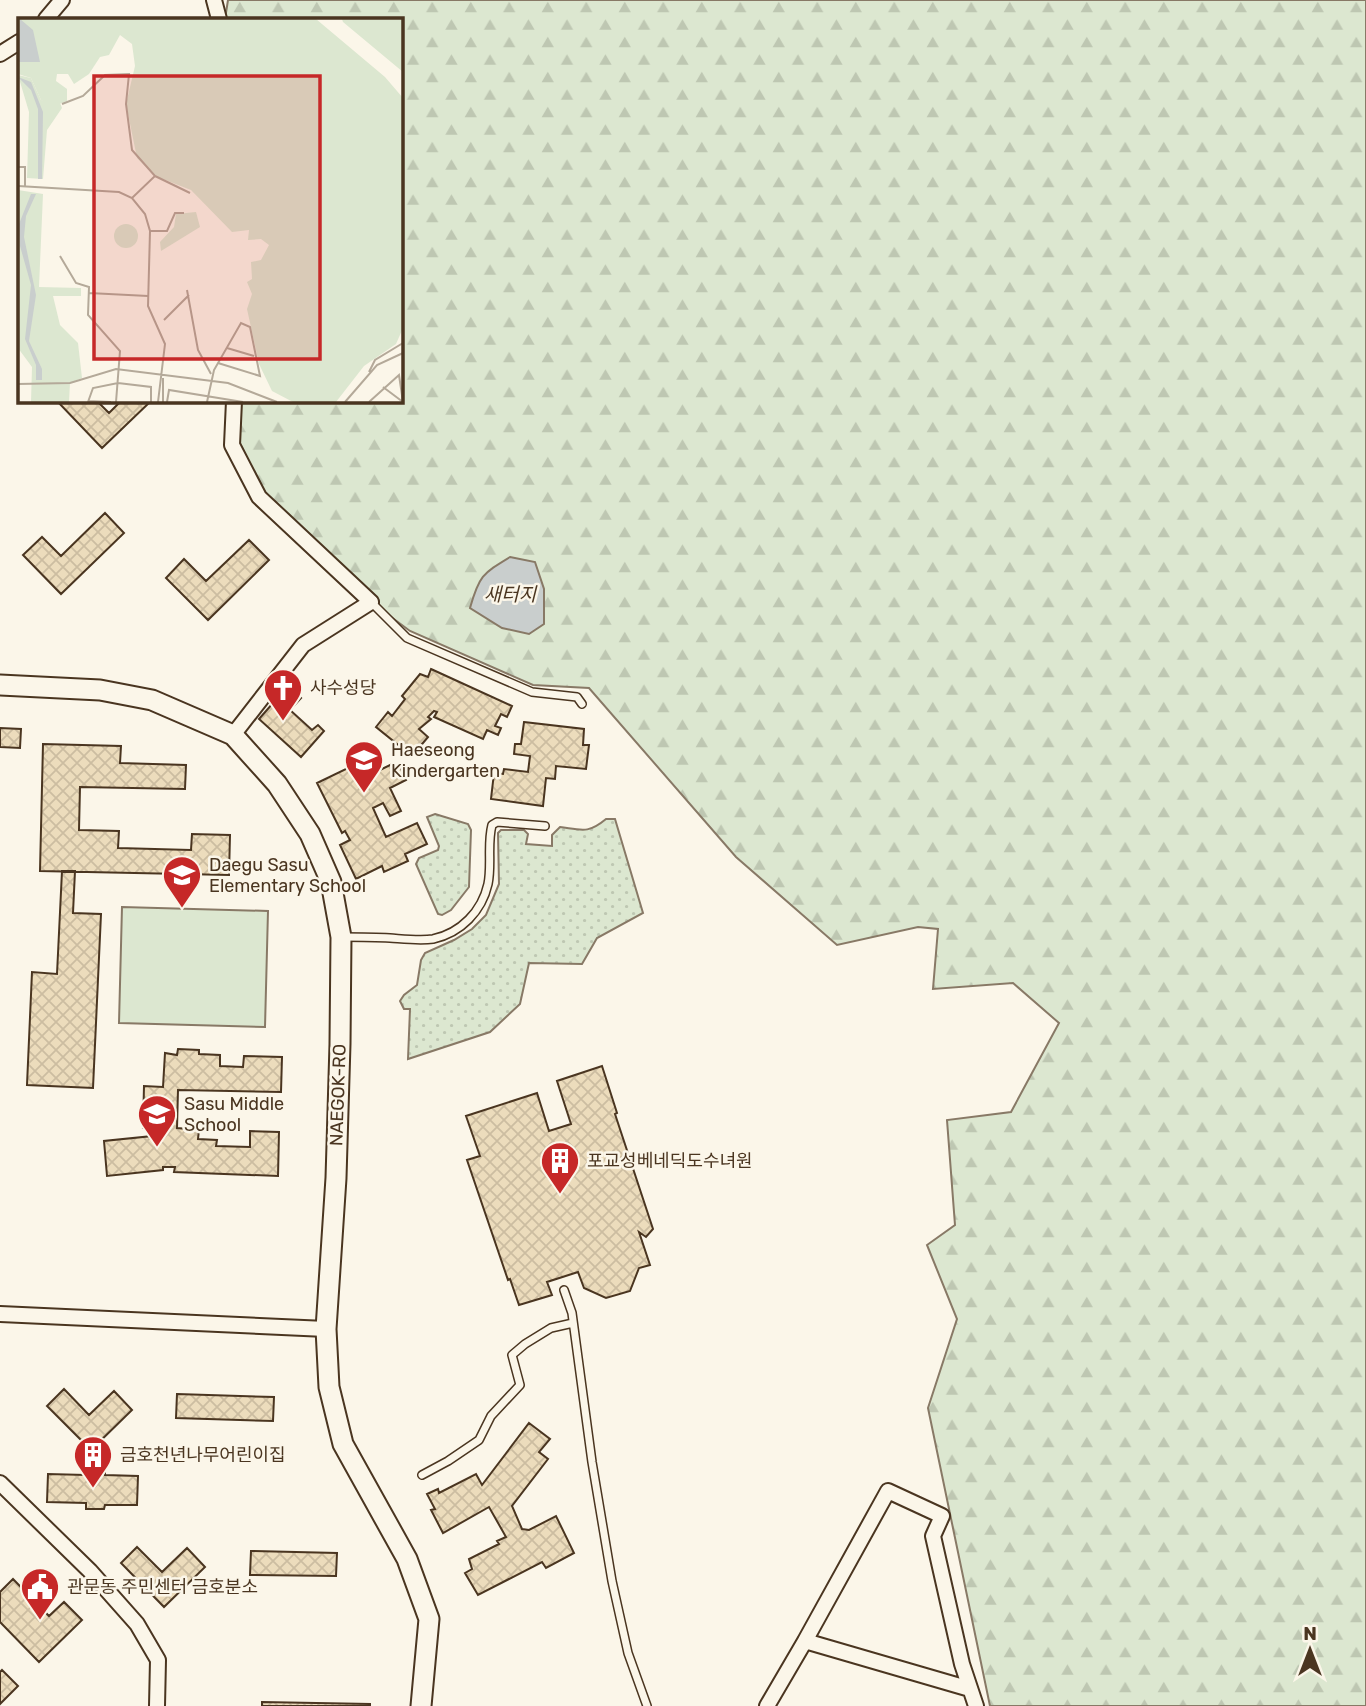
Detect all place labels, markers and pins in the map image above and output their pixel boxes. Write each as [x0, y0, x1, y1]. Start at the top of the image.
church icon: 사수성당 [262, 667, 304, 722]
place label: 사수성당 [310, 677, 376, 699]
school or university icon: Haeseong Kindergarten [343, 739, 385, 794]
place label: Haeseong Kindergarten [391, 739, 500, 782]
school or university icon: Daegu Sasu Elementary School [161, 854, 203, 909]
place label: Daegu Sasu Elementary School [209, 854, 366, 897]
school or university icon: Sasu Middle School [136, 1093, 178, 1148]
place label: Sasu Middle School [184, 1093, 284, 1136]
building icon: 포교성베네딕도수녀원 [539, 1140, 581, 1195]
place label: 포교성베네딕도수녀원 [587, 1150, 753, 1172]
building icon: 금호천년나무어린이집 [72, 1434, 114, 1489]
place label: 금호천년나무어린이집 [120, 1444, 286, 1466]
public building icon: 관문동 주민센터 금호분소 [19, 1566, 61, 1621]
place label: 관문동 주민센터 금호분소 [67, 1576, 258, 1598]

